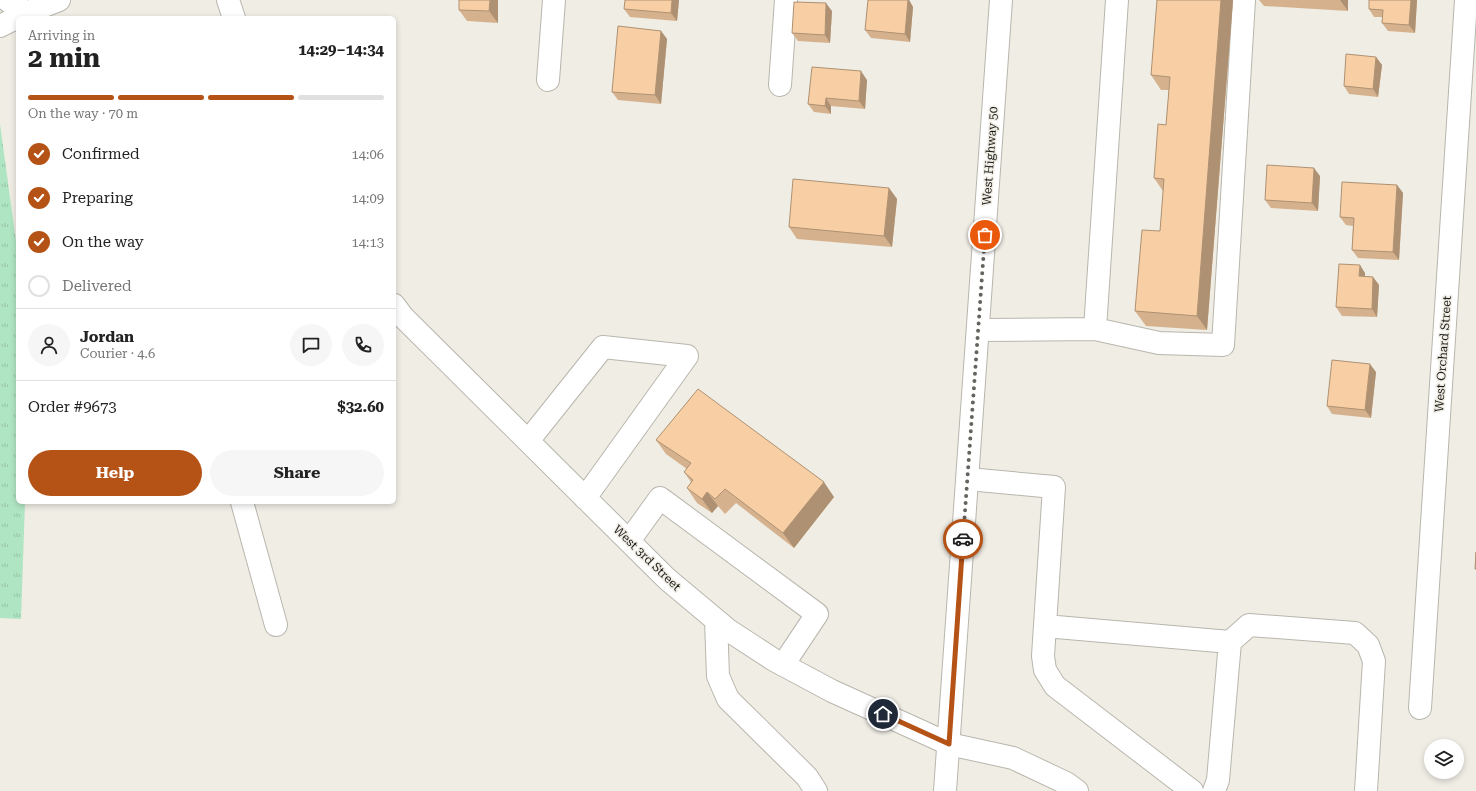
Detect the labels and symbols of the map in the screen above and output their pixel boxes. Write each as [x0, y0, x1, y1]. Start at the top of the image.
street label: West Highway 50 [980, 106, 1000, 206]
pin [968, 218, 1002, 252]
street label: West Orchard Street [1432, 295, 1454, 413]
courier [943, 519, 983, 559]
street label: West 3rd Street [610, 522, 684, 594]
pin [866, 697, 900, 731]

